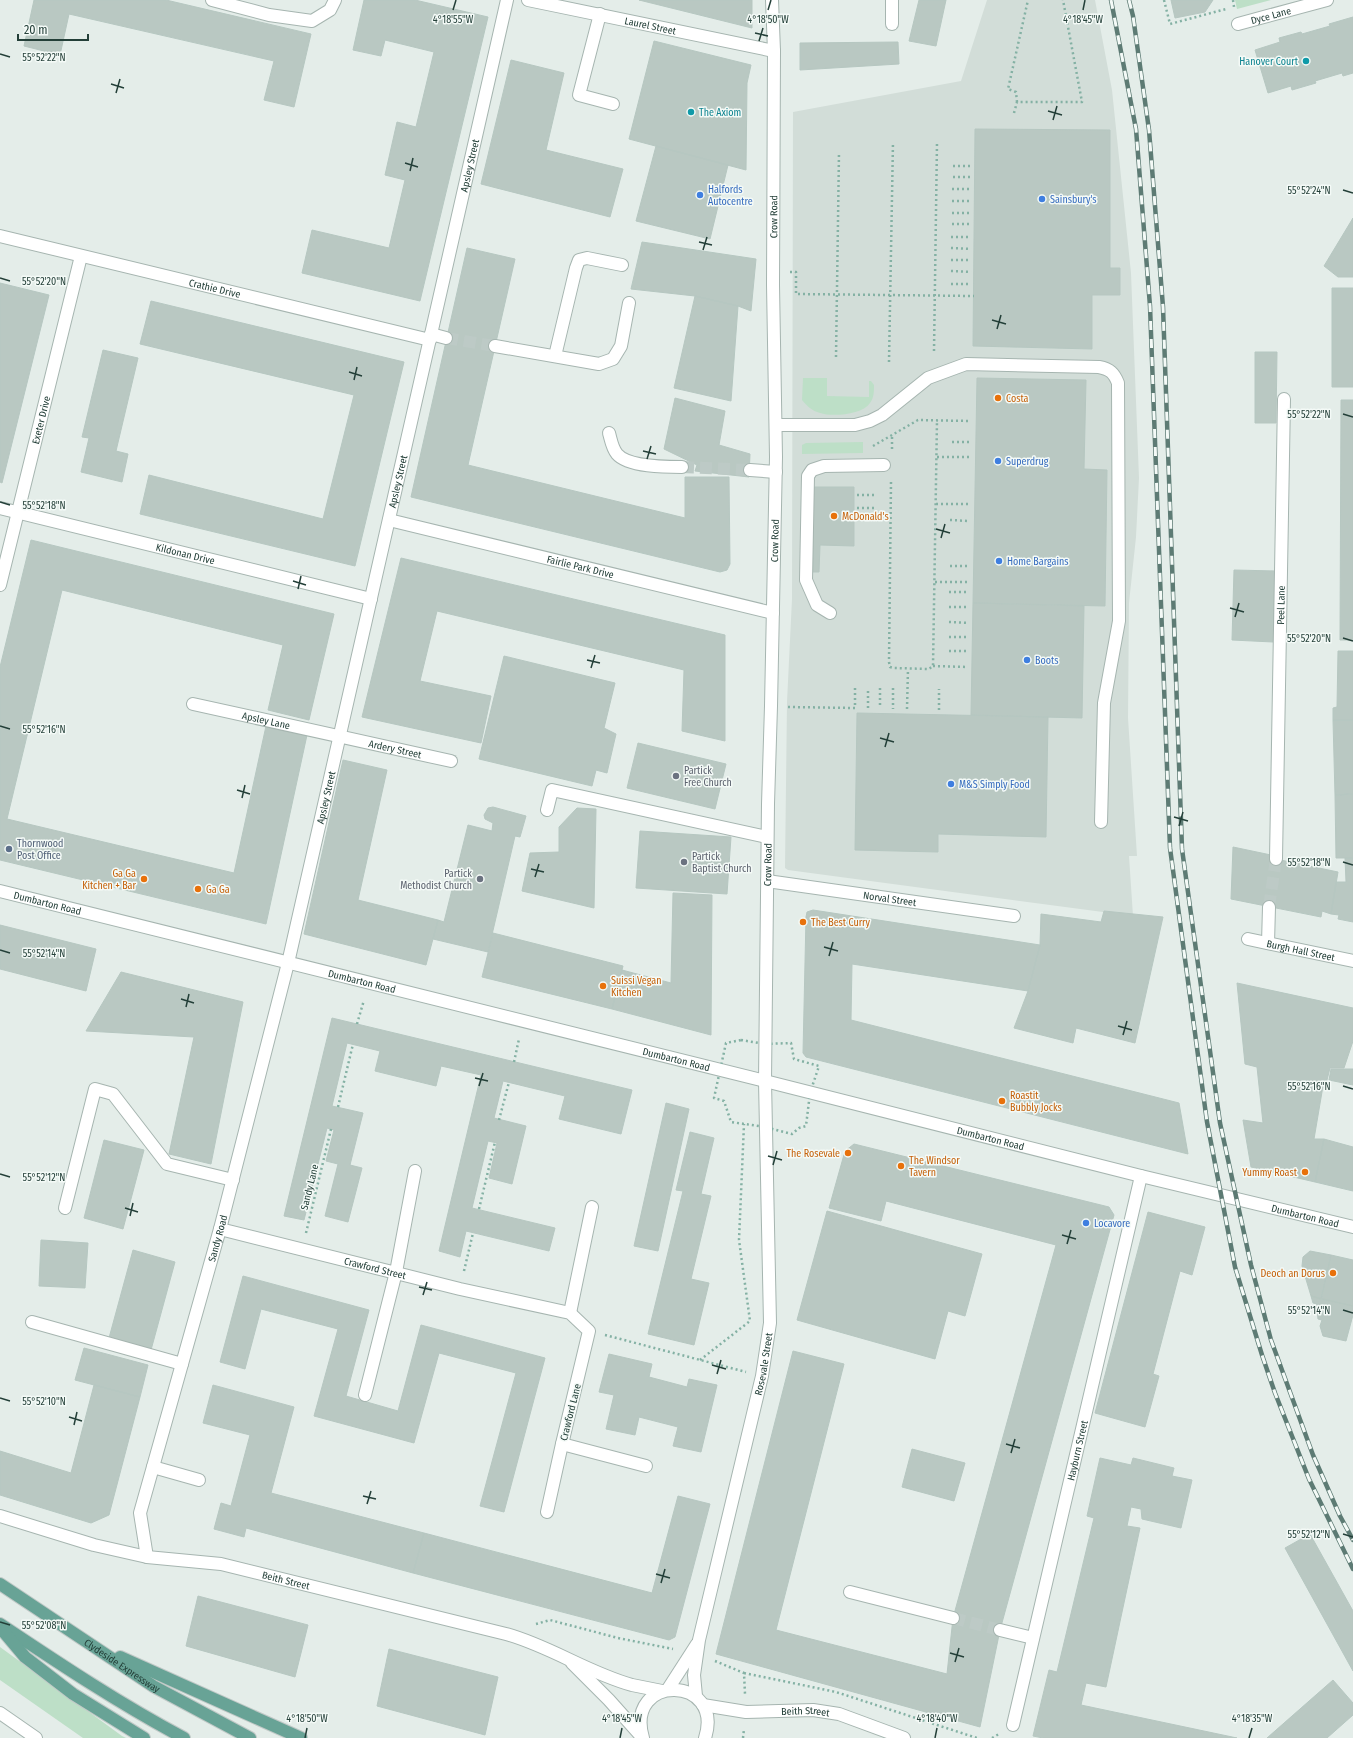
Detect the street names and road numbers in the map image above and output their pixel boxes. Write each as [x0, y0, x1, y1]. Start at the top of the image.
street label: Dyce Lane [1250, 5, 1293, 27]
street label: Laurel Street [623, 15, 678, 38]
street label: Apsley Street [459, 137, 482, 193]
street label: Crow Road [768, 195, 780, 238]
street label: Crathie Drive [188, 277, 242, 301]
street label: Exeter Drive [30, 395, 53, 445]
street label: Apsley Street [387, 453, 410, 509]
street label: Crow Road [769, 519, 782, 562]
street label: Kildonan Drive [155, 541, 216, 567]
street label: Fairlie Park Drive [545, 553, 615, 581]
street label: Peel Lane [1275, 585, 1288, 625]
street label: Apsley Lane [241, 710, 291, 732]
street label: Ardery Street [367, 738, 423, 761]
street label: Apsley Street [315, 769, 339, 825]
street label: Crow Road [762, 843, 775, 886]
street label: Dumbarton Road [12, 890, 82, 918]
street label: Norval Street [862, 890, 918, 909]
street label: Burgh Hall Street [1265, 938, 1337, 964]
street label: Dumbarton Road [327, 968, 397, 996]
street label: Dumbarton Road [641, 1046, 711, 1074]
street label: Dumbarton Road [955, 1125, 1025, 1153]
street label: Sandy Lane [298, 1163, 321, 1211]
street label: Dumbarton Road [1270, 1203, 1340, 1230]
street label: Sandy Road [206, 1214, 230, 1263]
street label: Crawford Street [343, 1255, 408, 1282]
street label: Rosevale Street [753, 1331, 776, 1397]
street label: Crawford Lane [558, 1383, 584, 1442]
street label: Hayburn Street [1065, 1419, 1091, 1482]
street label: Beith Street [261, 1569, 311, 1593]
street label: Clydeside Expressway [82, 1637, 162, 1696]
street label: Beith Street [781, 1705, 831, 1720]

